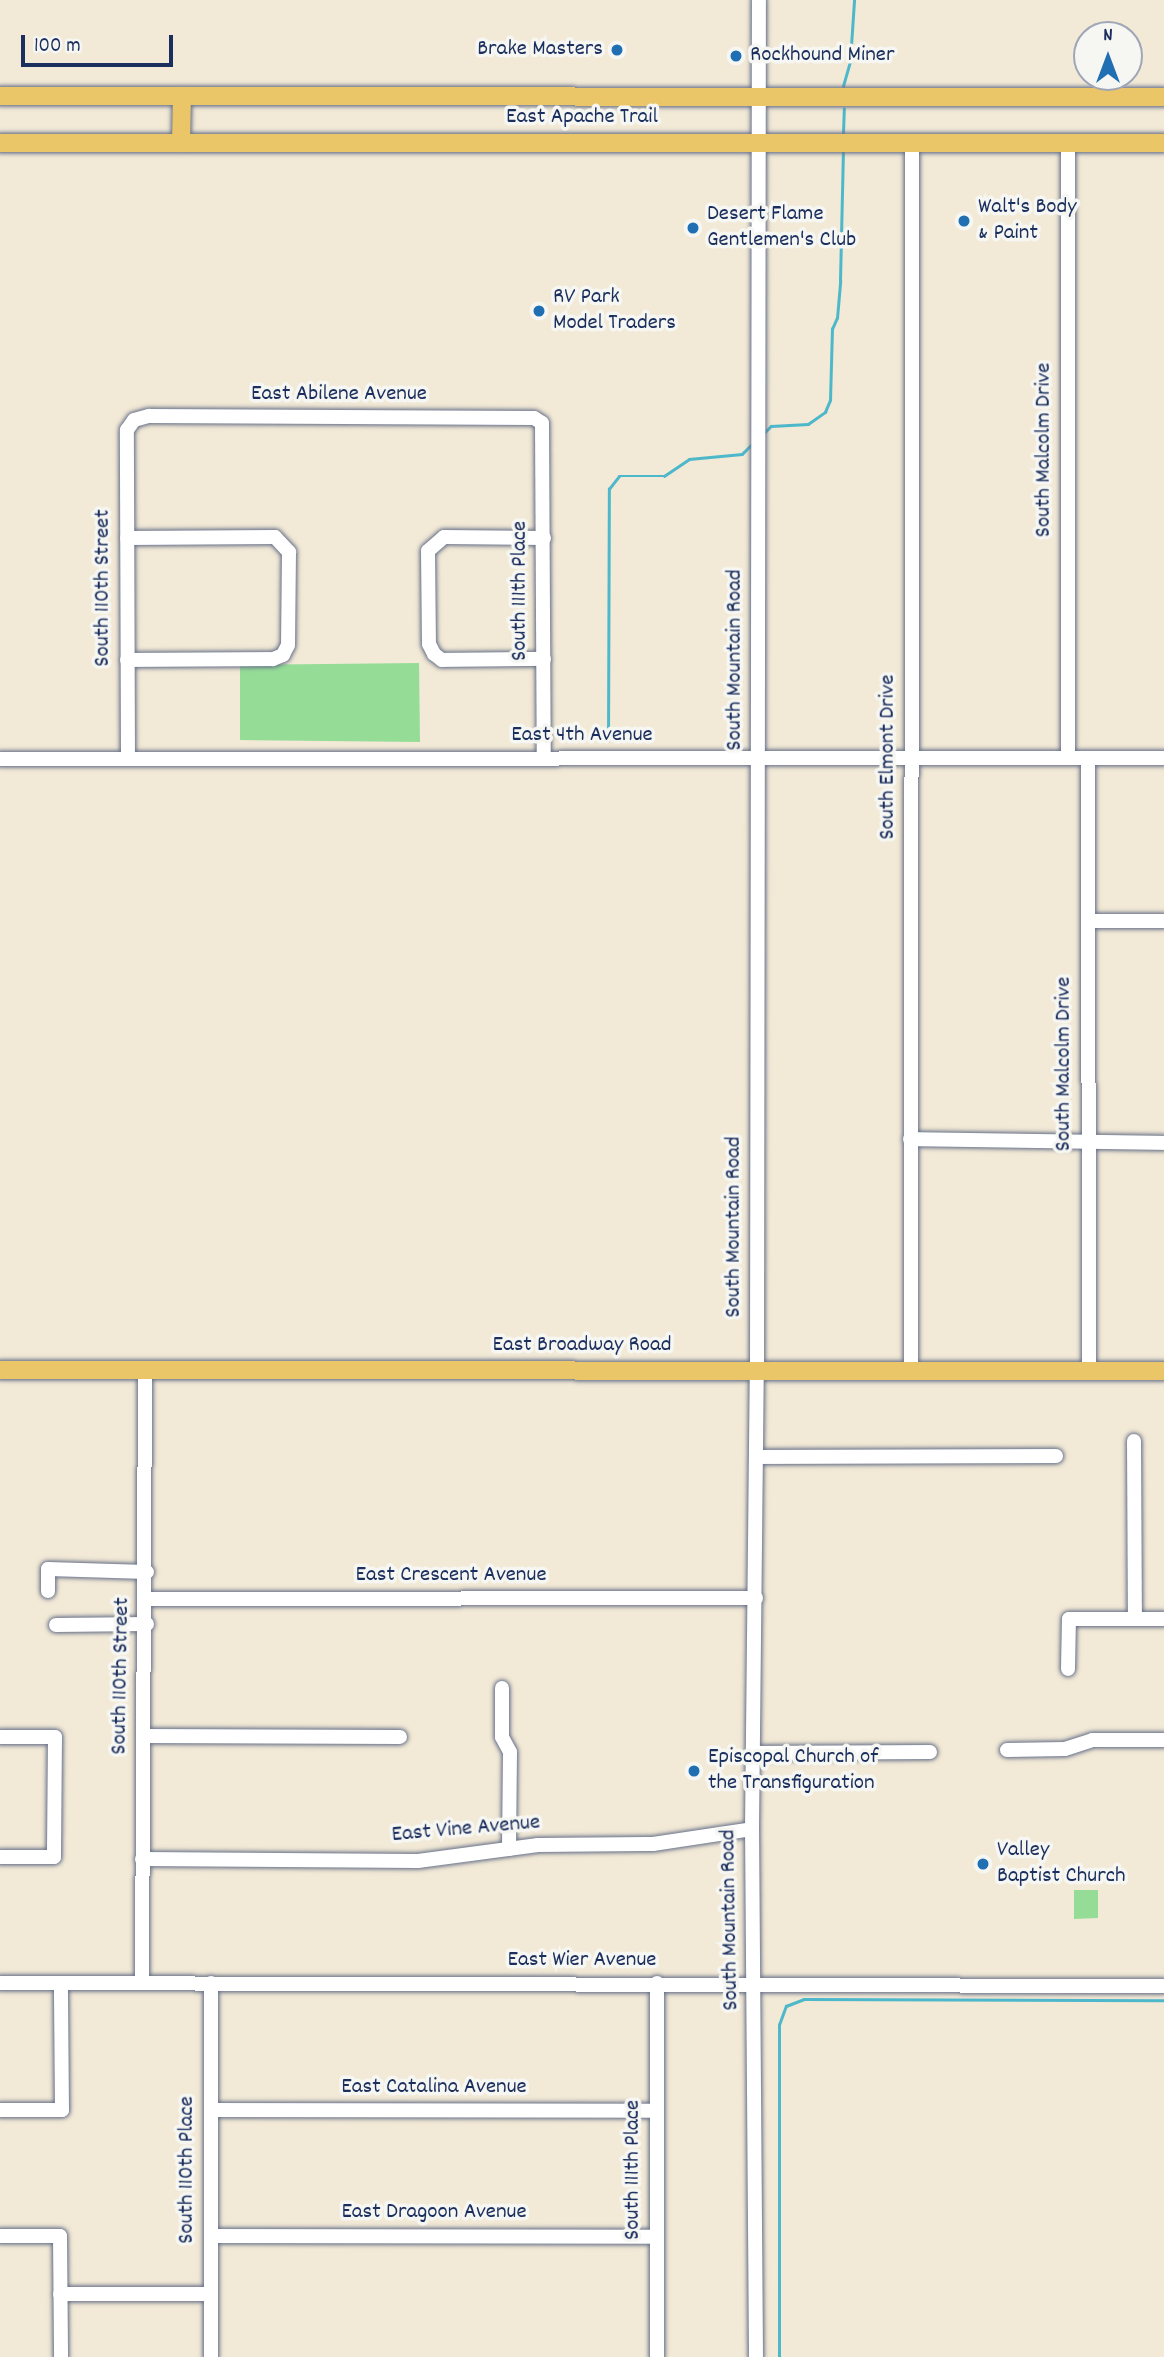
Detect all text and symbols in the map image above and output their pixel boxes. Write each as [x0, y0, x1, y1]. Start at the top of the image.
scale bar [24, 21, 177, 65]
north arrow [1073, 21, 1143, 91]
text: N [1103, 23, 1113, 50]
text: 100 m [34, 32, 81, 62]
place label: Brake Masters [477, 36, 603, 64]
marker: Brake Masters [609, 42, 625, 58]
place label: Rockhound Miner [750, 42, 894, 70]
marker: Rockhound Miner [728, 48, 744, 64]
street label: East Apache Trail [506, 104, 658, 132]
place label: Walt's Body & Paint [978, 194, 1077, 248]
place label: Desert Flame Gentlemen's Club [707, 201, 856, 255]
marker: Walt's Body & Paint [956, 213, 972, 229]
marker: Desert Flame Gentlemen's Club [685, 220, 701, 236]
place label: RV Park Model Traders [553, 284, 676, 338]
marker: RV Park Model Traders [531, 303, 547, 319]
street label: South Malcolm Drive [1031, 363, 1059, 537]
street label: East Abilene Avenue [251, 381, 427, 409]
street label: South 110th Street [90, 509, 118, 667]
street label: South 111th Place [507, 521, 535, 661]
street label: South Mountain Road [722, 569, 750, 751]
street label: South Elmont Drive [875, 674, 903, 840]
street label: East 4th Avenue [511, 722, 653, 750]
street label: South Malcolm Drive [1051, 977, 1079, 1151]
street label: South Mountain Road [721, 1136, 749, 1318]
street label: East Broadway Road [492, 1332, 672, 1360]
street label: East Crescent Avenue [355, 1562, 547, 1590]
street label: South 110th Street [107, 1597, 137, 1755]
place label: Episcopal Church of the Transfiguration [708, 1744, 878, 1798]
marker: Episcopal Church of the Transfiguration [686, 1763, 702, 1779]
street label: East Vine Avenue [391, 1810, 541, 1850]
street label: South Mountain Road [716, 1829, 746, 2011]
place label: Valley Baptist Church [997, 1837, 1126, 1891]
marker: Valley Baptist Church [975, 1856, 991, 1872]
street label: East Wier Avenue [508, 1947, 656, 1975]
street label: East Catalina Avenue [341, 2074, 527, 2102]
street label: South 110th Place [174, 2096, 202, 2244]
street label: South 111th Place [620, 2100, 648, 2240]
street label: East Dragoon Avenue [341, 2199, 527, 2227]

